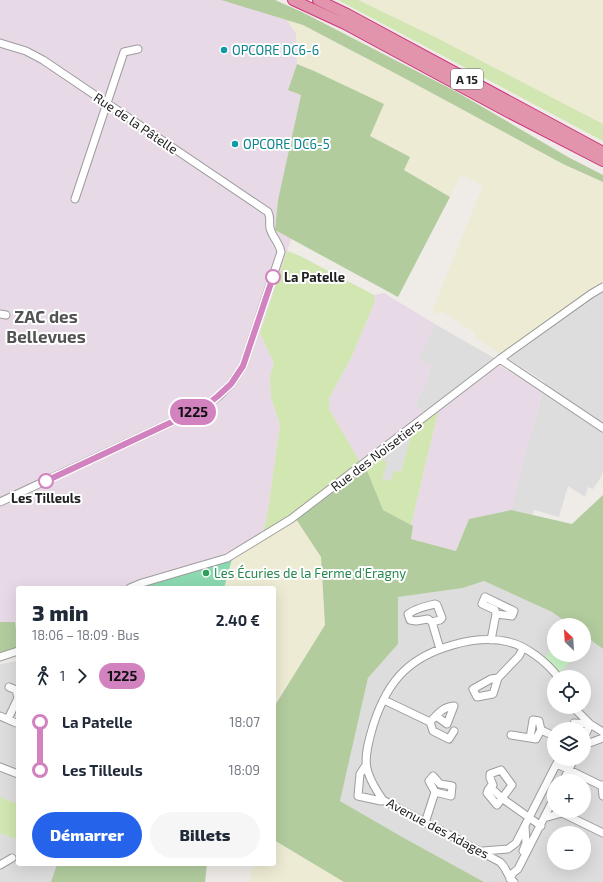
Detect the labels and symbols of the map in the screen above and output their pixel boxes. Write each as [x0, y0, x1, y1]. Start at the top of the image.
place label: OPCORE DC6-6 [232, 42, 319, 58]
marker: OPCORE DC6-6 [219, 45, 229, 55]
road number: A 15 [451, 69, 483, 89]
street label: Rue de la Pâtelle [91, 89, 181, 157]
place label: OPCORE DC6-5 [243, 136, 330, 152]
marker: OPCORE DC6-5 [230, 139, 240, 149]
marker: La Patelle [265, 269, 281, 285]
place label: La Patelle [284, 269, 345, 285]
district label: ZAC des Bellevues [6, 306, 86, 346]
line badge: 1225 [165, 399, 221, 425]
street label: Rue des Noisetiers [327, 416, 425, 494]
marker: Les Tilleuls [38, 473, 54, 489]
place label: Les Tilleuls [11, 490, 81, 506]
place label: Les Écuries de la Ferme d'Eragny [214, 564, 406, 581]
marker: Les Écuries de la Ferme d'Eragny [201, 568, 211, 578]
north arrow [547, 618, 591, 662]
street label: Avenue des Adages [384, 794, 492, 862]

